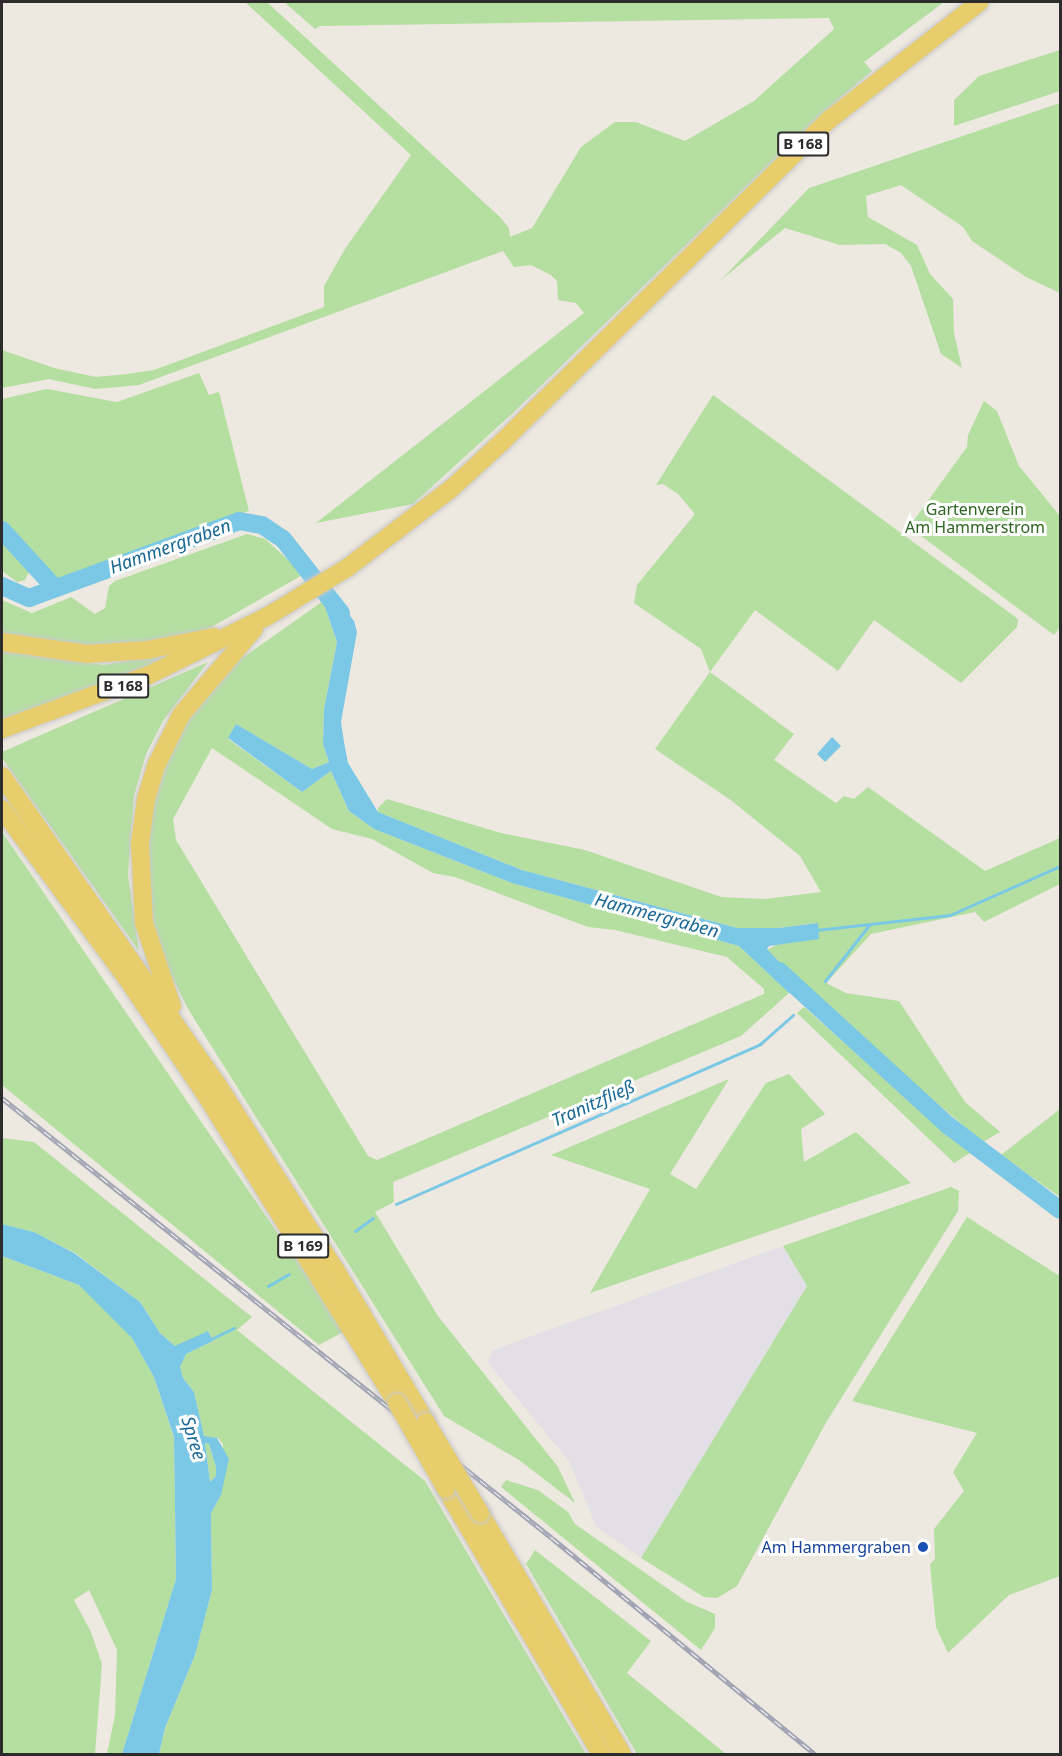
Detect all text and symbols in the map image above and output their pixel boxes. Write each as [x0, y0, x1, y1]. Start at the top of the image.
road number: B 168 [776, 132, 830, 156]
park label: Gartenverein Am Hammerstrom [905, 499, 1045, 537]
water label: Hammergraben [107, 514, 233, 578]
road number: B 168 [96, 674, 150, 698]
water label: Hammergraben [593, 888, 721, 942]
water label: Tranitzfließ [548, 1075, 638, 1131]
road number: B 169 [276, 1234, 330, 1258]
water label: Spree [177, 1414, 211, 1462]
place label: Am Hammergraben [762, 1537, 911, 1557]
marker: Am Hammergraben [916, 1540, 930, 1554]

